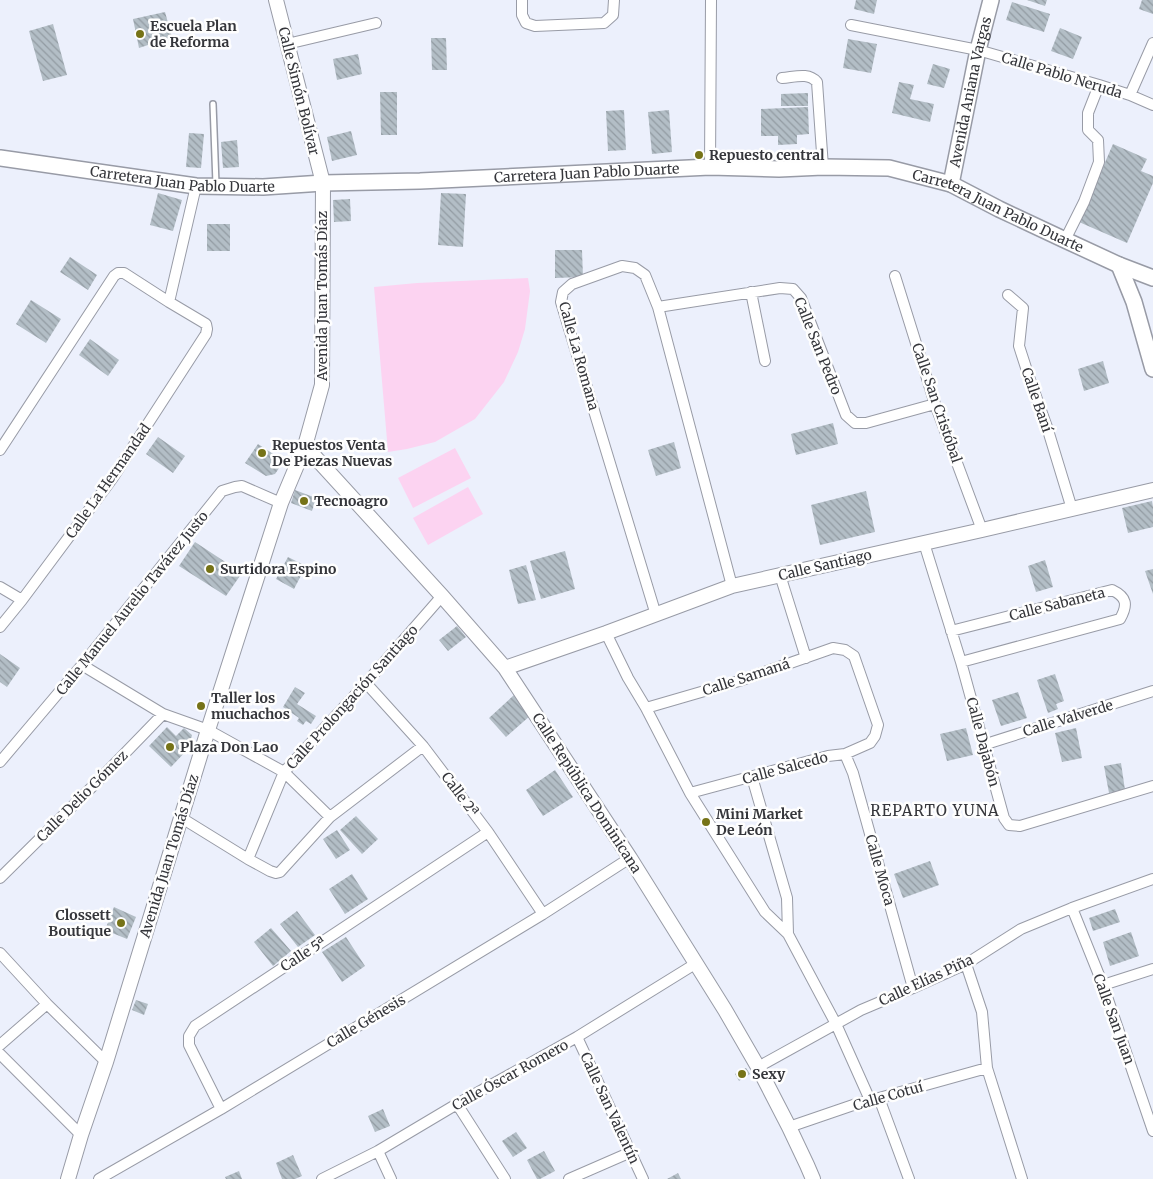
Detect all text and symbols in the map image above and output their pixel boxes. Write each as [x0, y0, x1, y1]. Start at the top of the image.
street label: Avenida Aniana Vargas [945, 15, 995, 170]
place label: Escuela Plan de Reforma [150, 17, 237, 51]
street label: Calle Simón Bolívar [274, 25, 324, 157]
marker: Escuela Plan de Reforma [134, 28, 146, 40]
street label: Calle Pablo Neruda [999, 48, 1125, 102]
place label: Repuesto central [709, 146, 825, 164]
marker: Repuesto central [693, 149, 705, 161]
street label: Carretera Juan Pablo Duarte [493, 159, 680, 186]
street label: Carretera Juan Pablo Duarte [89, 162, 275, 196]
street label: Carretera Juan Pablo Duarte [911, 165, 1086, 256]
street label: Avenida Juan Tomás Díaz [313, 211, 331, 382]
street label: Calle San Pedro [790, 295, 846, 397]
street label: Calle La Romana [555, 300, 603, 413]
street label: Calle San Cristóbal [908, 341, 966, 466]
street label: Calle Baní [1018, 365, 1057, 435]
street label: Calle La Hermandad [62, 420, 155, 542]
place label: Repuestos Venta De Piezas Nuevas [272, 436, 392, 470]
marker: Repuestos Venta De Piezas Nuevas [256, 447, 268, 459]
place label: Tecnoagro [314, 492, 388, 510]
marker: Tecnoagro [298, 495, 310, 507]
street label: Calle Manuel Aurelio Tavárez Justo [52, 507, 212, 699]
street label: Calle Santiago [777, 546, 873, 584]
place label: Surtidora Espino [220, 560, 336, 578]
marker: Surtidora Espino [204, 563, 216, 575]
street label: Calle Sabaneta [1007, 583, 1107, 625]
street label: Calle Prolongación Santiago [282, 621, 422, 773]
street label: Calle Samaná [700, 654, 792, 700]
place label: Taller los muchachos [211, 689, 290, 723]
street label: Calle Dajabón [962, 695, 1004, 789]
street label: Calle Valverde [1021, 696, 1115, 740]
marker: Taller los muchachos [195, 700, 207, 712]
street label: Calle República Dominicana [528, 709, 646, 877]
place label: Plaza Don Lao [180, 738, 278, 756]
marker: Plaza Don Lao [164, 741, 176, 753]
street label: Calle Delio Gómez [33, 746, 132, 845]
street label: Calle Salcedo [740, 748, 830, 788]
street label: Calle 2ª [438, 768, 483, 820]
street label: Avenida Juan Tomás Díaz [135, 772, 203, 941]
district label: REPARTO YUNA [870, 801, 1000, 820]
place label: Mini Market De León [716, 805, 803, 839]
marker: Mini Market De León [700, 816, 712, 828]
street label: Calle Moca [861, 832, 899, 908]
place label: Clossett Boutique [48, 906, 111, 940]
marker: Clossett Boutique [115, 917, 127, 929]
street label: Calle 5ª [277, 932, 330, 975]
street label: Calle Elías Piña [876, 950, 976, 1010]
street label: Calle San Juan [1089, 971, 1139, 1067]
street label: Calle Génesis [323, 990, 409, 1052]
street label: Calle Óscar Romero [449, 1036, 571, 1114]
street label: Calle San Valentín [576, 1049, 644, 1167]
place label: Sexy [752, 1065, 786, 1083]
marker: Sexy [736, 1068, 748, 1080]
street label: Calle Cotuí [851, 1077, 926, 1115]

